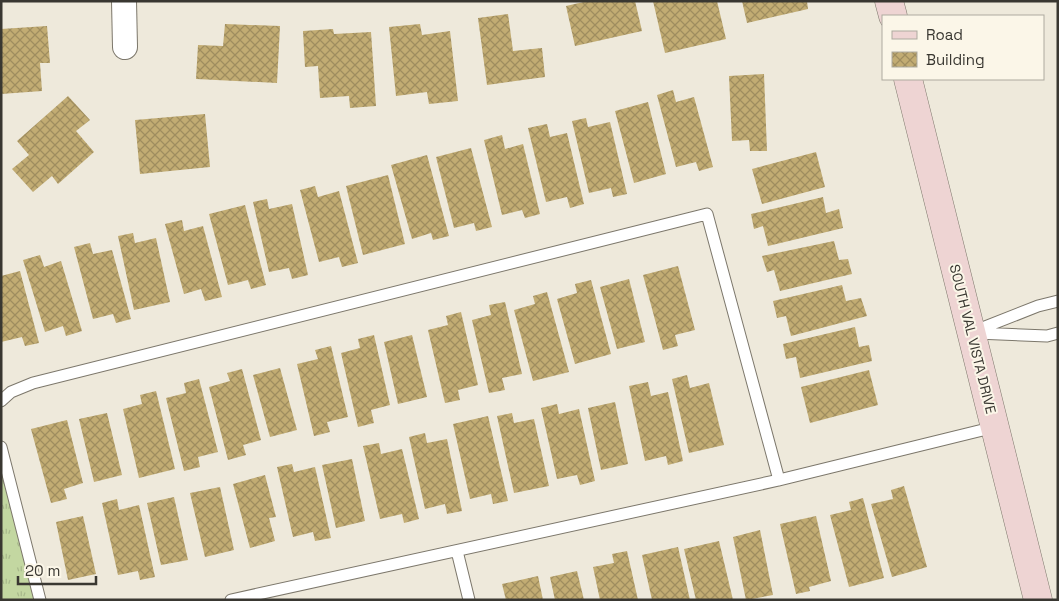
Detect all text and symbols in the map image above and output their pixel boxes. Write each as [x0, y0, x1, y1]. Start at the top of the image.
legend [882, 15, 1044, 80]
text: Road [926, 25, 963, 44]
text: Building [926, 50, 985, 69]
street label: SOUTH VAL VISTA DRIVE [946, 262, 1000, 416]
scale bar [18, 554, 95, 586]
text: 20 m [25, 561, 60, 580]

